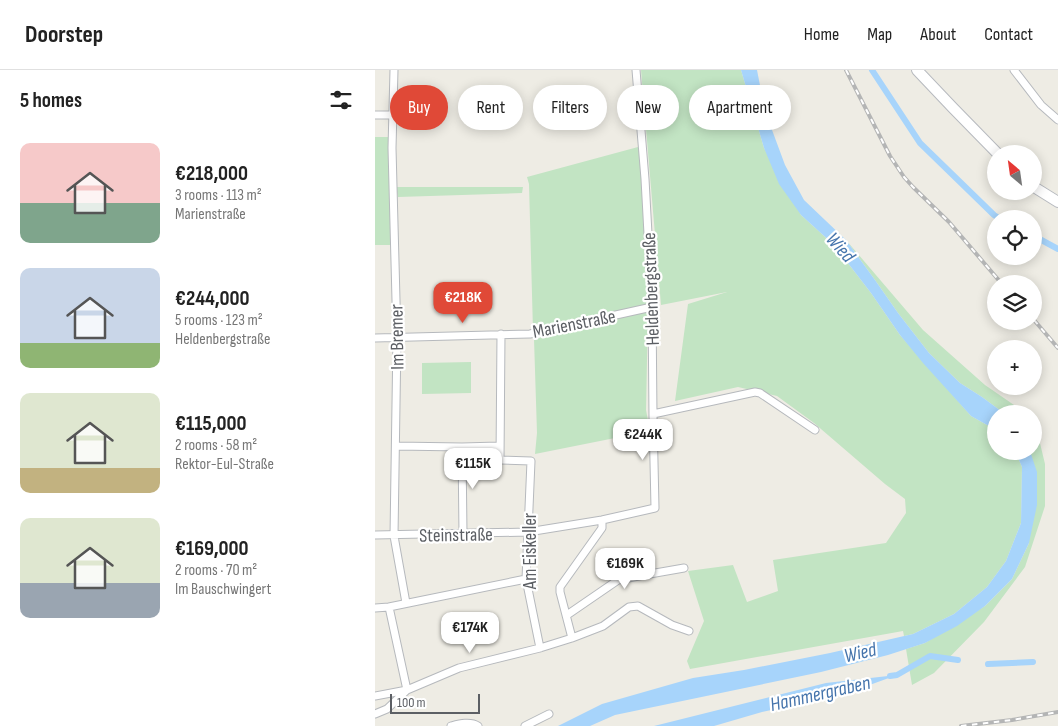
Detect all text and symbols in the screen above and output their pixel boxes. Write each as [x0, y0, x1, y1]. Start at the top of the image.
text: Doorstep [25, 20, 103, 49]
text: Home [804, 24, 839, 45]
text: Map [867, 24, 892, 45]
text: About [920, 24, 956, 45]
text: Contact [984, 24, 1033, 45]
chip: Buy [390, 85, 448, 130]
chip: Rent [458, 85, 523, 130]
chip: Filters [533, 85, 607, 130]
chip: New [617, 85, 679, 130]
chip: Apartment [689, 85, 791, 130]
icon: filters [327, 86, 355, 114]
text: 5 homes [20, 88, 82, 113]
north arrow [987, 145, 1043, 200]
map controls [987, 145, 1042, 460]
text: €218,000 [175, 161, 248, 186]
icon: home [60, 163, 120, 223]
text: 3 rooms · 113 m² [175, 186, 262, 205]
text: Marienstraße [175, 205, 246, 224]
button: locate [987, 210, 1042, 265]
water label: Wied [821, 228, 860, 268]
street label: Heldenbergstraße [638, 232, 665, 346]
button: layers [987, 275, 1042, 330]
pin: €218K [428, 282, 498, 324]
text: €244,000 [175, 286, 249, 311]
icon: home [60, 288, 120, 348]
text: €218K [444, 288, 482, 307]
street label: Im Bremer [385, 303, 410, 370]
street label: Marienstraße [531, 305, 618, 344]
text: 5 rooms · 123 m² [175, 311, 263, 330]
text: Heldenbergstraße [175, 330, 270, 349]
button: + [987, 340, 1042, 395]
button: − [987, 405, 1042, 460]
text: €115,000 [175, 411, 246, 436]
icon: home [60, 413, 120, 473]
pin: €244K [608, 418, 678, 461]
text: €244K [624, 425, 662, 444]
text: 2 rooms · 58 m² [175, 436, 257, 455]
pin: €115K [438, 448, 508, 490]
text: €115K [455, 454, 491, 473]
text: Rektor-Eul-Straße [175, 455, 274, 474]
street label: Am Eiskeller [519, 512, 542, 590]
street label: Steinstraße [419, 523, 493, 548]
text: €169,000 [175, 536, 248, 561]
icon: home [60, 538, 120, 598]
pin: €169K [590, 548, 660, 590]
text: €169K [606, 554, 644, 573]
text: 2 rooms · 70 m² [175, 561, 257, 580]
text: Im Bauschwingert [175, 580, 271, 599]
pin: €174K [435, 612, 505, 654]
text: €174K [452, 618, 488, 637]
water label: Wied [842, 637, 879, 668]
water label: Hammergraben [768, 671, 873, 717]
scale bar [390, 691, 480, 714]
text: 100 m [397, 694, 426, 711]

